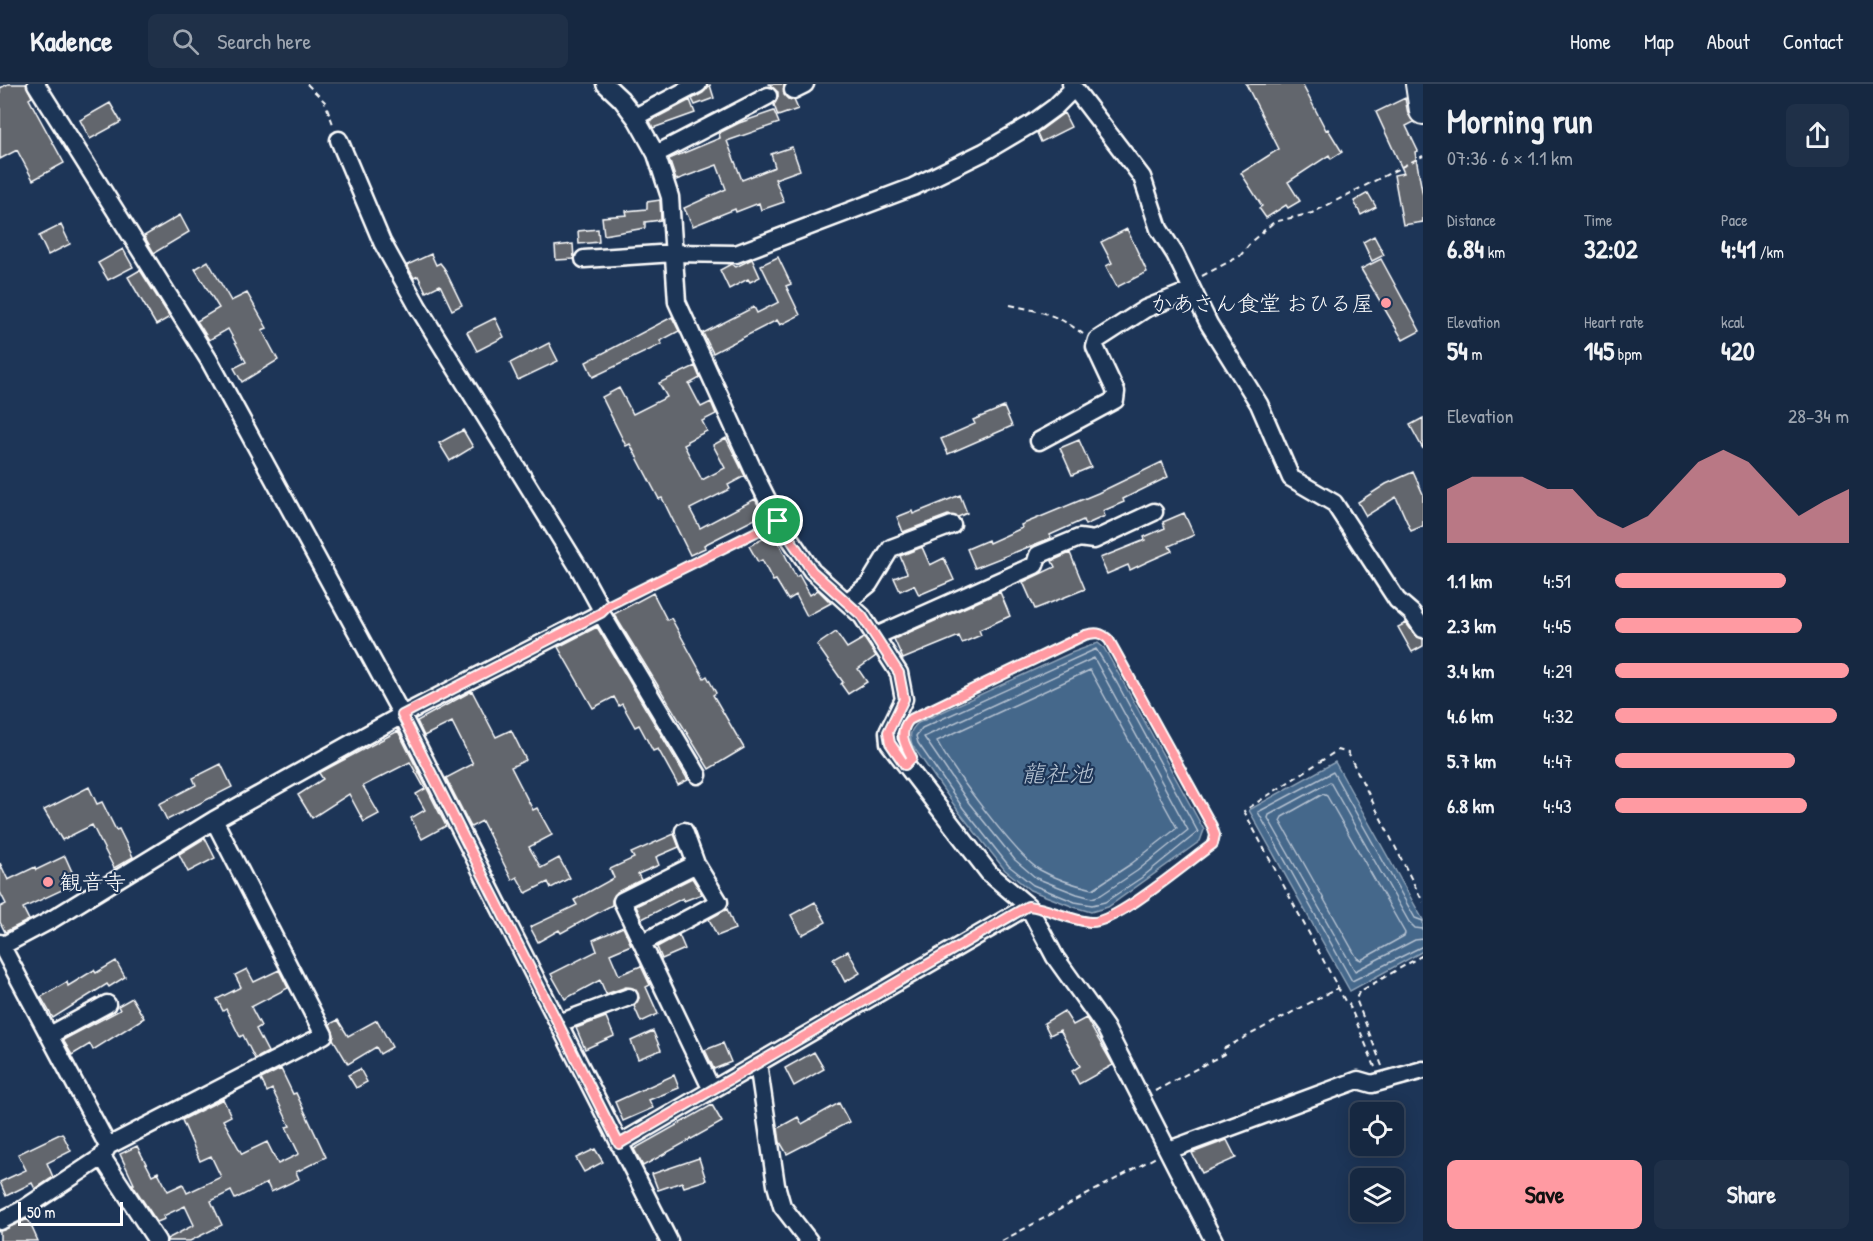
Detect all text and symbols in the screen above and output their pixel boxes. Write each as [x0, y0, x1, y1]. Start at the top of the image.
search box [148, 14, 568, 68]
text: Kadence [30, 22, 112, 60]
icon: search [169, 25, 202, 58]
text: Search here [217, 26, 311, 56]
text: Home [1570, 27, 1611, 56]
text: Map [1644, 27, 1674, 56]
text: About [1707, 27, 1750, 56]
text: Contact [1783, 27, 1843, 56]
text: Morning run [1447, 99, 1593, 143]
button: share [1786, 104, 1849, 167]
text: 07:36 · 6 × 1.1 km [1447, 144, 1573, 171]
text: Distance [1447, 209, 1496, 231]
text: Time [1584, 209, 1612, 231]
text: Pace [1721, 209, 1748, 231]
text: 6.84 [1447, 231, 1484, 266]
text: 32:02 [1584, 231, 1638, 266]
text: 4:41 [1721, 231, 1756, 266]
text: km [1484, 241, 1505, 263]
text: /km [1756, 241, 1784, 263]
place label: かあさん食堂 おひる屋 [1151, 288, 1374, 318]
marker: かあさん食堂 おひる屋 [1379, 296, 1393, 310]
text: Elevation [1447, 311, 1500, 333]
text: Heart rate [1584, 311, 1644, 333]
text: kcal [1721, 311, 1744, 333]
text: 54 [1447, 333, 1468, 368]
text: 145 [1584, 333, 1614, 368]
text: 420 [1721, 333, 1755, 368]
text: m [1468, 343, 1482, 365]
text: bpm [1614, 343, 1642, 365]
text: Elevation [1447, 402, 1513, 429]
text: 28–34 m [1788, 402, 1849, 429]
pin [752, 495, 803, 546]
icon: arrive [761, 504, 794, 537]
text: 1.1 km [1447, 567, 1492, 594]
text: 4:51 [1543, 567, 1571, 594]
text: 2.3 km [1447, 612, 1496, 639]
text: 4:45 [1543, 612, 1571, 639]
text: 3.4 km [1447, 657, 1494, 684]
text: 4:29 [1543, 657, 1572, 684]
text: 4.6 km [1447, 702, 1493, 729]
text: 4:32 [1543, 702, 1573, 729]
text: 5.7 km [1447, 747, 1496, 774]
text: 4:47 [1543, 747, 1573, 774]
water label: 龍社池 [1021, 757, 1094, 789]
text: 6.8 km [1447, 792, 1494, 819]
text: 4:43 [1543, 792, 1572, 819]
place label: 観音寺 [60, 867, 126, 897]
marker: 観音寺 [41, 875, 55, 889]
map controls [1350, 1102, 1404, 1222]
button: locate [1350, 1102, 1404, 1156]
button: Save [1447, 1160, 1642, 1229]
button: Share [1654, 1160, 1849, 1229]
button: layers [1350, 1168, 1404, 1222]
scale bar [18, 1199, 123, 1226]
text: 50 m [27, 1201, 56, 1223]

